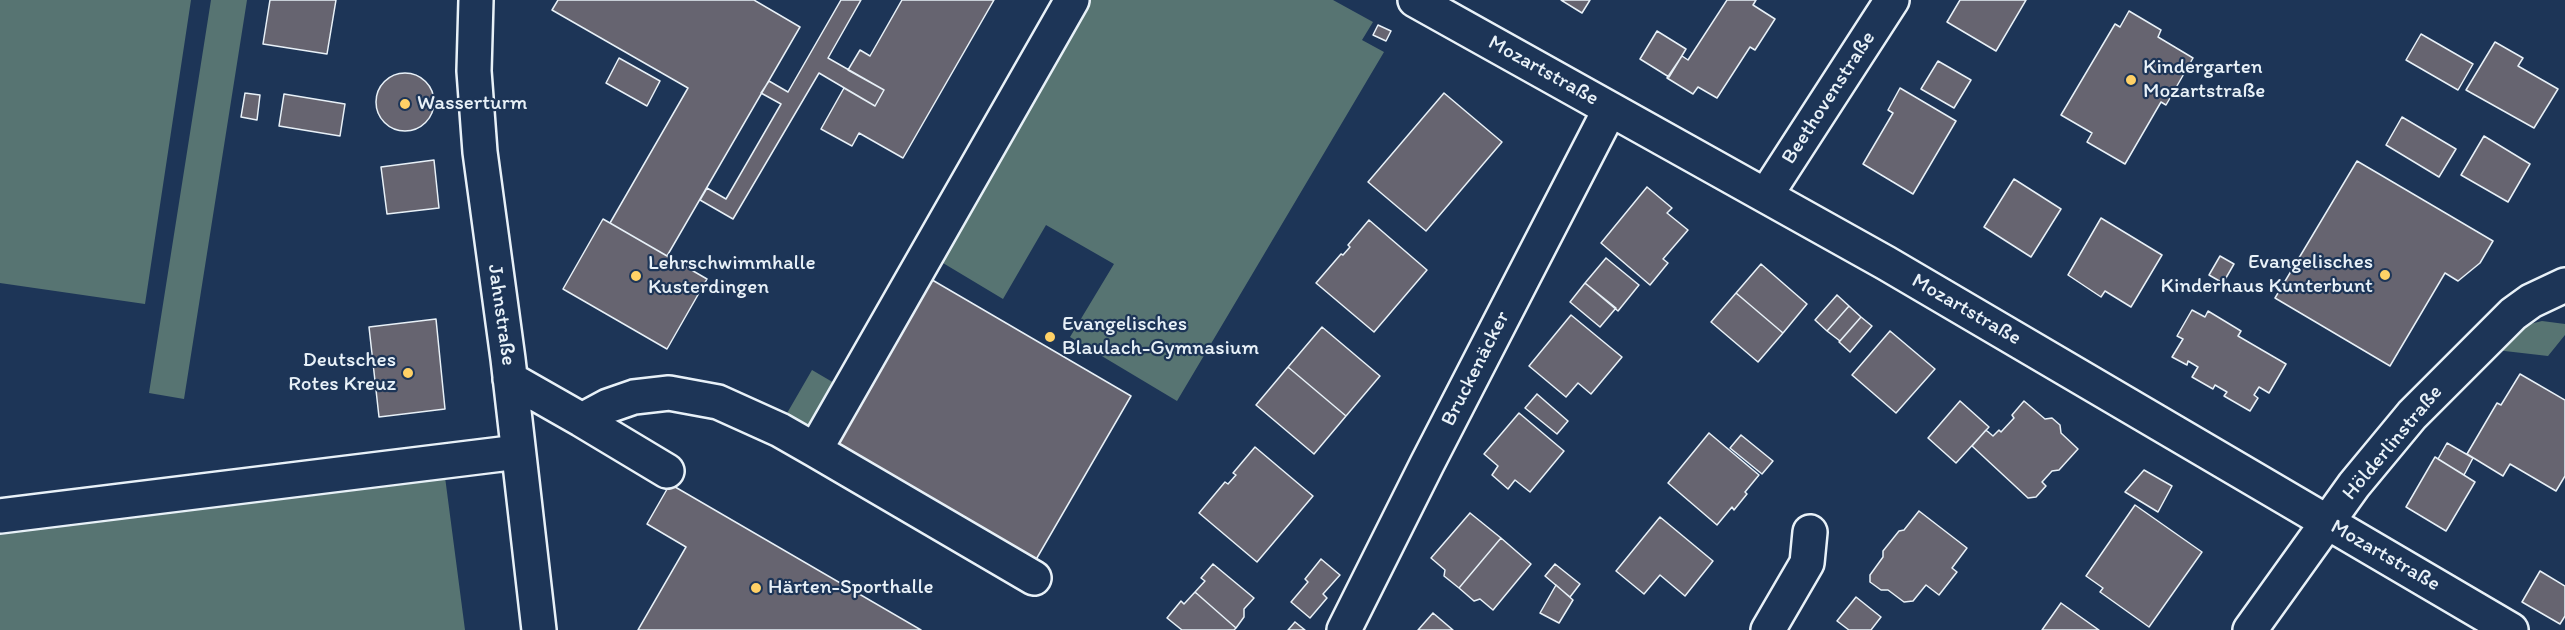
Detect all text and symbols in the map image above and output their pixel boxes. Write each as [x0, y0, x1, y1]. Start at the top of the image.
street label: Beethovenstraße [1777, 27, 1881, 169]
street label: Mozartstraße [1483, 30, 1603, 112]
place label: Kindergarten Mozartstraße [2143, 55, 2265, 105]
marker: Kindergarten Mozartstraße [2124, 73, 2138, 87]
place label: Wasserturm [417, 91, 527, 117]
marker: Wasserturm [398, 97, 412, 111]
place label: Evangelisches Kinderhaus Kunterbunt [2160, 250, 2373, 300]
place label: Lehrschwimmhalle Kusterdingen [648, 251, 816, 301]
street label: Jahnstraße [481, 263, 521, 367]
marker: Evangelisches Kinderhaus Kunterbunt [2378, 268, 2392, 282]
marker: Lehrschwimmhalle Kusterdingen [629, 269, 643, 283]
street label: Mozartstraße [1907, 269, 2025, 351]
street label: Bruckenäcker [1436, 307, 1516, 431]
place label: Evangelisches Blaulach-Gymnasium [1062, 312, 1259, 362]
marker: Evangelisches Blaulach-Gymnasium [1043, 330, 1057, 344]
place label: Deutsches Rotes Kreuz [288, 348, 396, 398]
marker: Deutsches Rotes Kreuz [401, 366, 415, 380]
street label: Hölderlinstraße [2338, 380, 2448, 506]
street label: Mozartstraße [2326, 515, 2444, 597]
place label: Härten-Sporthalle [768, 575, 934, 601]
marker: Härten-Sporthalle [749, 581, 763, 595]

